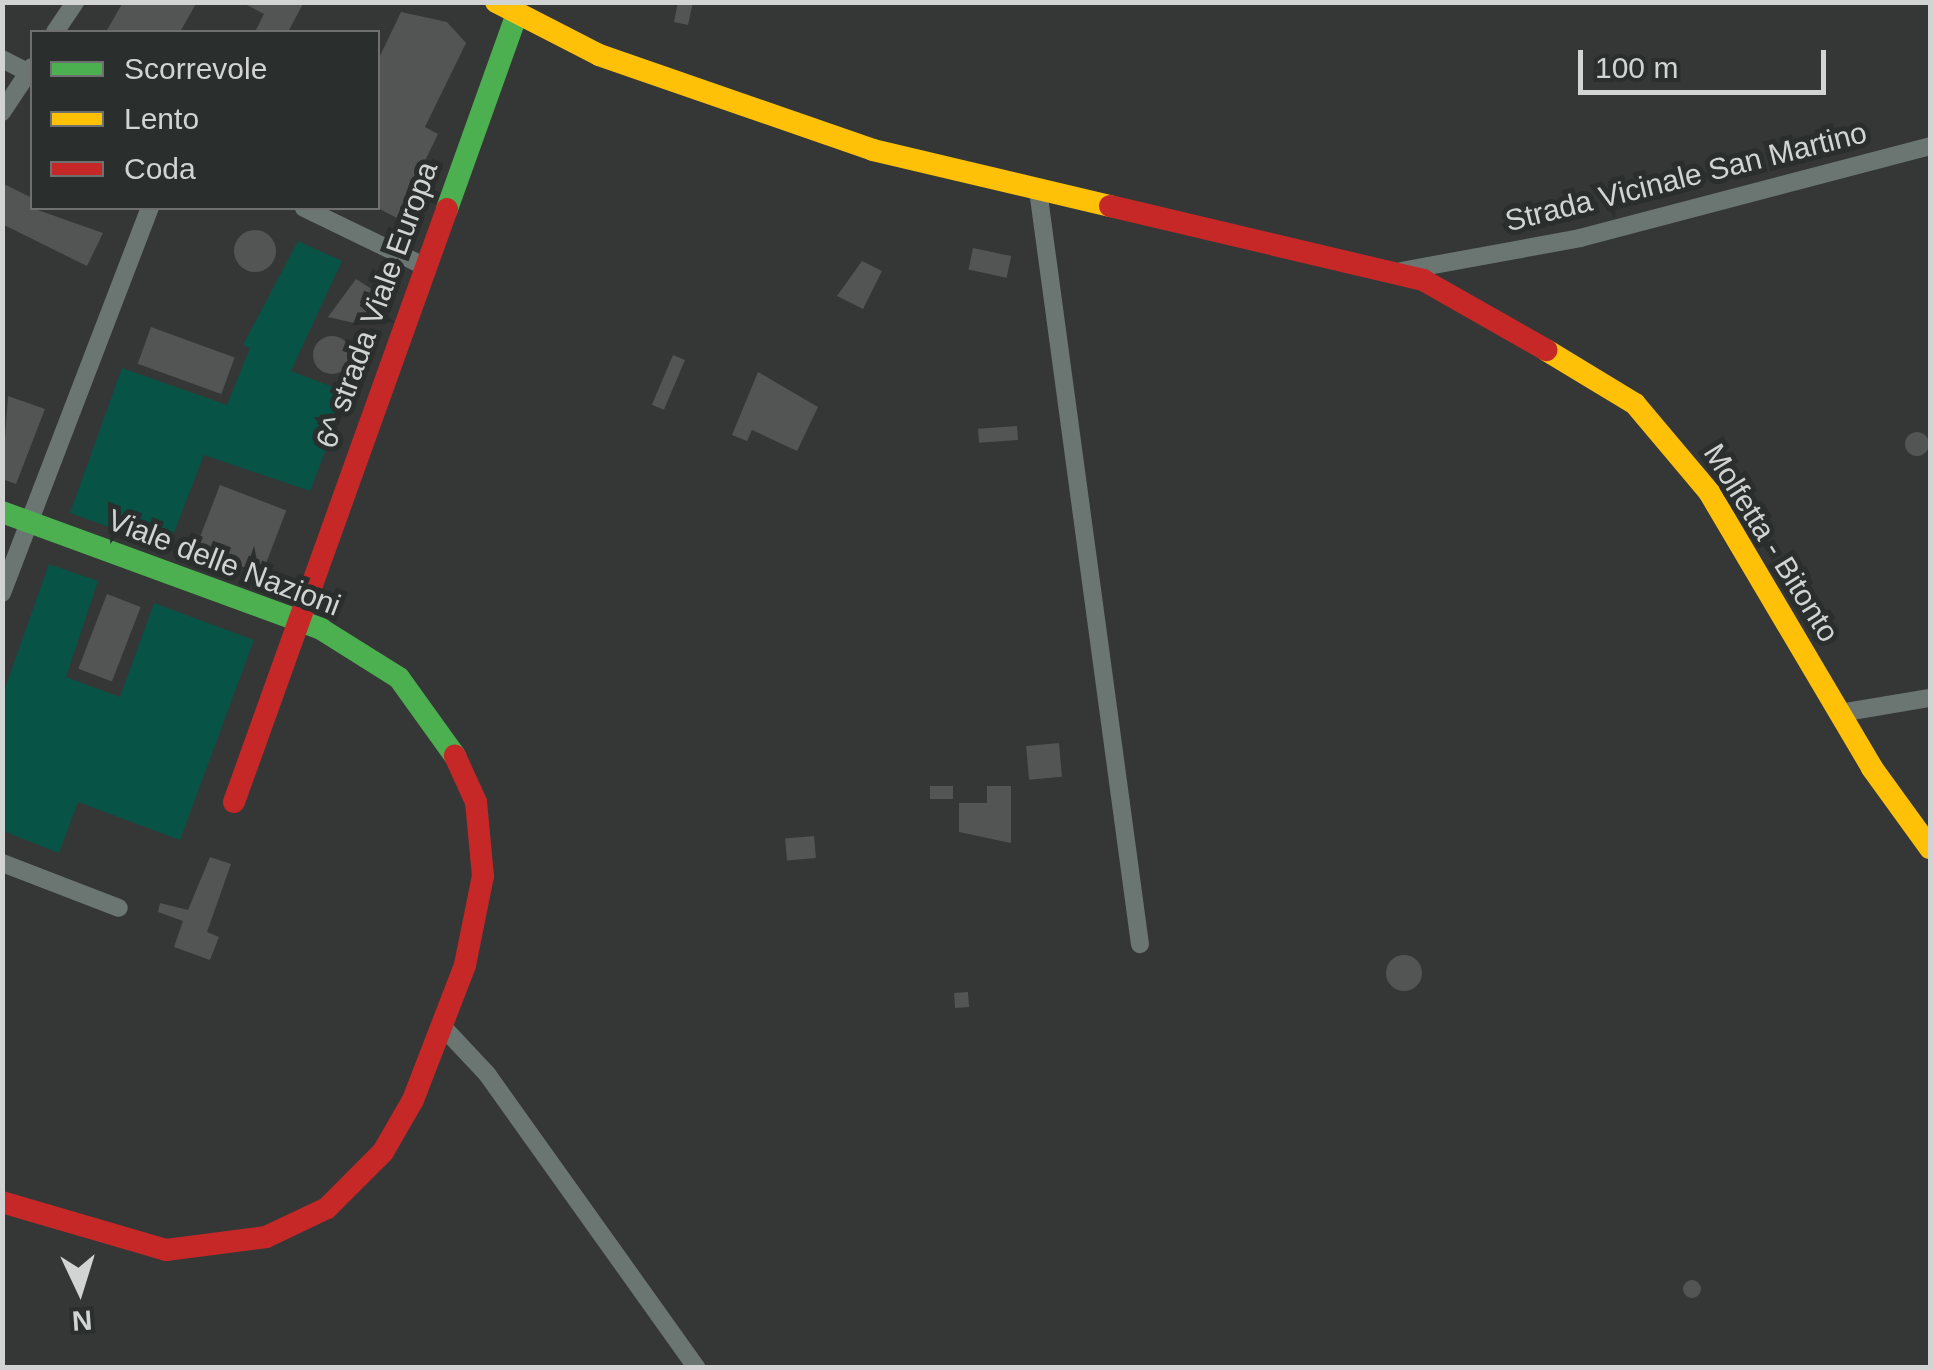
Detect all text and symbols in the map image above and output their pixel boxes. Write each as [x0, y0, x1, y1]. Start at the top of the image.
legend [30, 30, 380, 210]
scale bar [1583, 30, 1830, 92]
text: 100 m [1595, 51, 1678, 84]
text: Scorrevole [124, 52, 267, 85]
text: Lento [124, 102, 199, 135]
street label: Strada Vicinale San Martino [1501, 115, 1871, 239]
text: Coda [124, 152, 196, 185]
street label: 6^ strada Viale Europa [308, 157, 446, 453]
street label: Molfetta - Bitonto [1696, 437, 1846, 649]
street label: Viale delle Nazioni [103, 502, 345, 624]
north arrow [30, 1240, 130, 1340]
text: N [71, 1304, 93, 1337]

